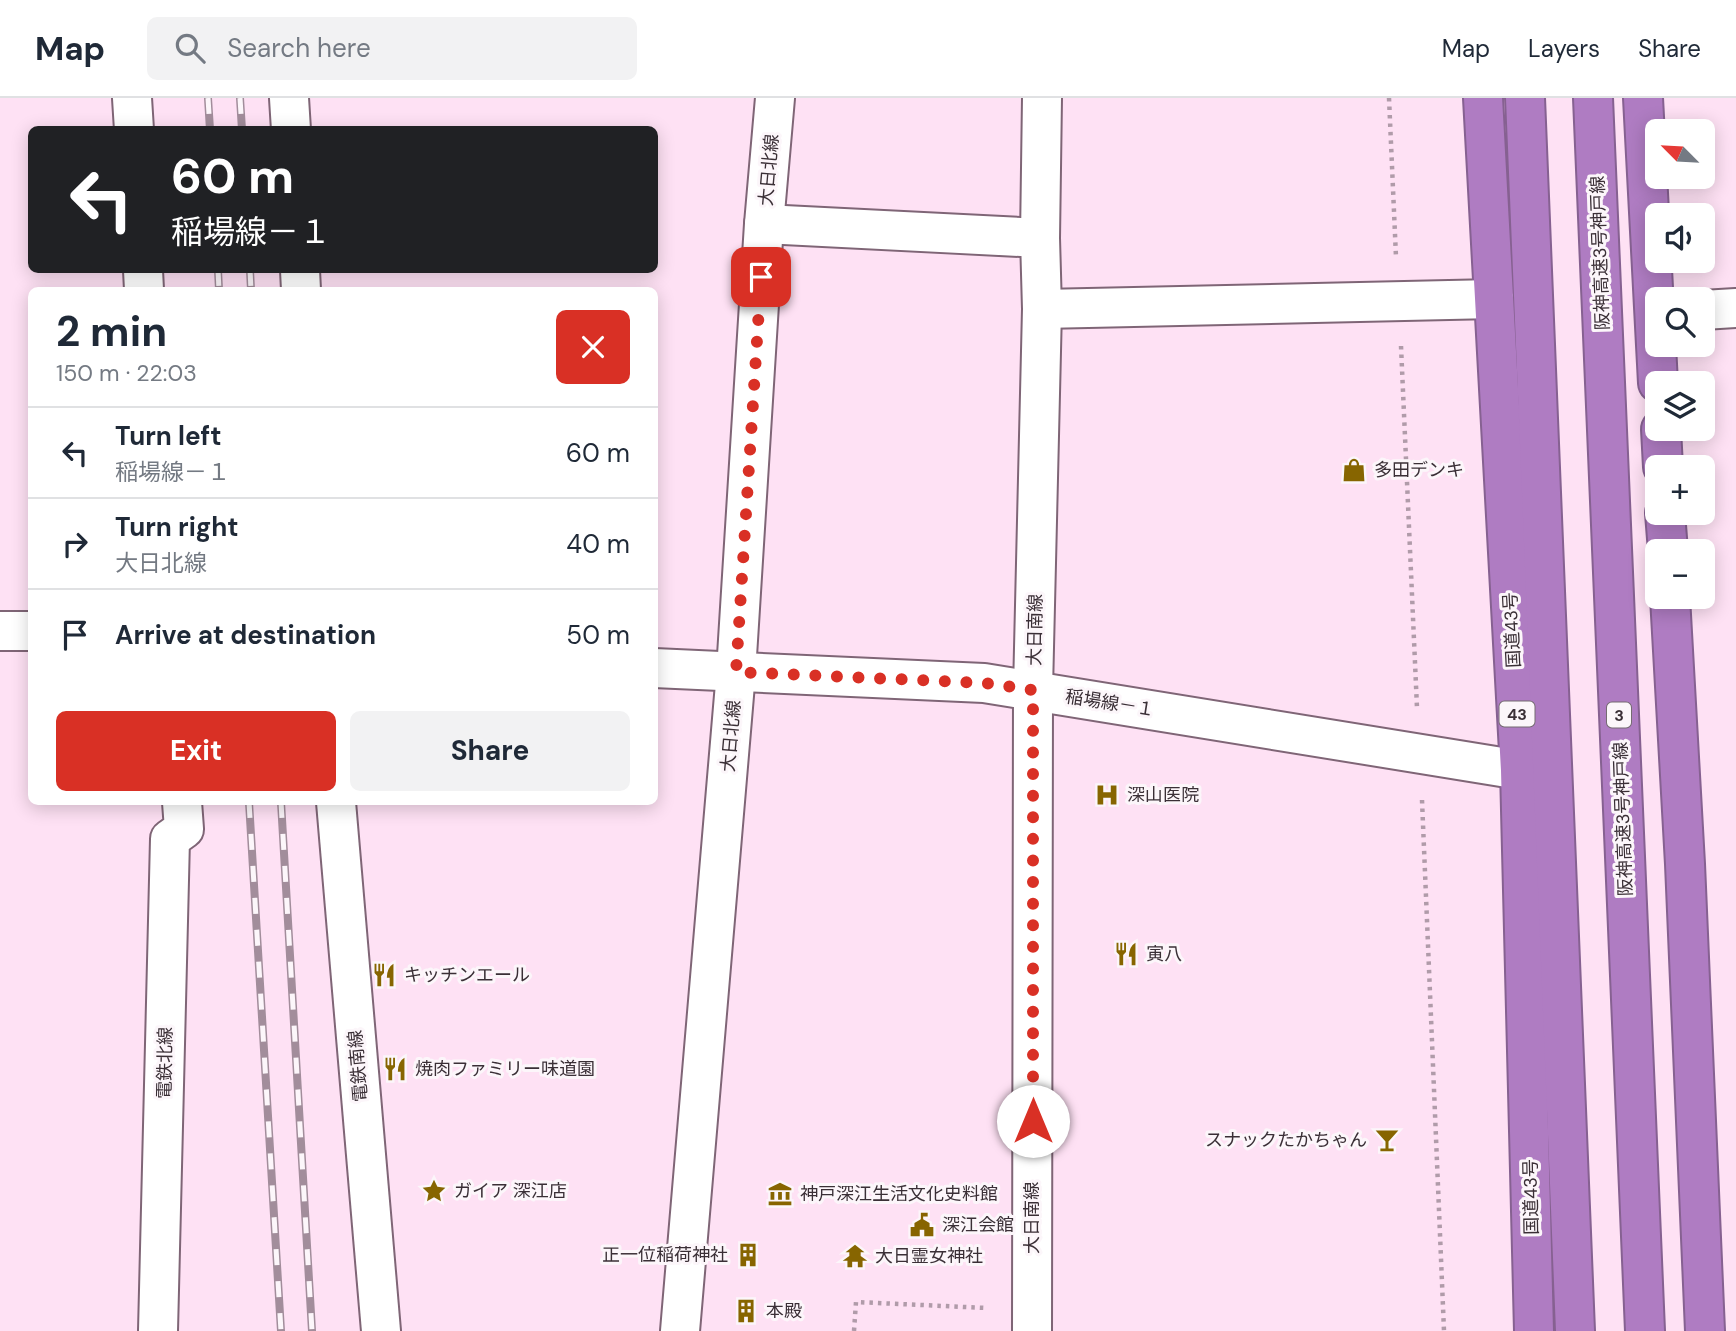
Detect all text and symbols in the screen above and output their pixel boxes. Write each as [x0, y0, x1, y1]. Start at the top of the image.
search box [147, 17, 637, 80]
text: Map [35, 27, 105, 70]
icon: search [171, 29, 209, 67]
text: Search here [227, 31, 371, 65]
text: Map [1442, 33, 1490, 64]
text: Layers [1528, 33, 1600, 64]
text: Share [1638, 33, 1701, 64]
north arrow [1645, 119, 1715, 189]
map controls [1645, 119, 1715, 609]
street label: 大日北線 [754, 133, 784, 207]
text: 60 m [171, 144, 294, 208]
icon: left [56, 154, 147, 245]
street label: 阪神高速3号神戸線 [1585, 175, 1615, 331]
button: sound [1645, 203, 1715, 273]
text: 稲場線－１ [171, 211, 331, 253]
pin [731, 247, 791, 307]
icon: arrive [742, 258, 780, 296]
button: search [1645, 287, 1715, 357]
text: 2 min [56, 304, 167, 359]
button: close [556, 310, 630, 384]
text: 150 m · 22:03 [56, 358, 197, 388]
button: layers [1645, 371, 1715, 441]
text: Turn left [115, 419, 222, 453]
icon: left [56, 434, 94, 472]
text: 60 m [566, 436, 630, 470]
button: + [1645, 455, 1715, 525]
shop icon: 多田デンキ [1340, 456, 1368, 484]
text: 稲場線－１ [115, 457, 230, 487]
place label: 多田デンキ [1374, 458, 1464, 482]
text: Turn right [115, 510, 239, 544]
icon: right [56, 525, 94, 563]
text: 40 m [566, 527, 630, 561]
button: − [1645, 539, 1715, 609]
text: 大日北線 [115, 548, 207, 578]
street label: 国道43号 [1498, 592, 1526, 668]
street label: 大日南線 [1022, 594, 1048, 666]
icon: arrive [56, 616, 94, 654]
text: Arrive at destination [115, 618, 376, 652]
text: 50 m [566, 618, 630, 652]
street label: 稲場線－１ [1064, 684, 1156, 722]
street label: 大日北線 [716, 699, 746, 773]
road number: 43 [1500, 702, 1534, 726]
road number: 3 [1607, 702, 1631, 728]
button: Exit [56, 711, 336, 791]
button: Share [350, 711, 630, 791]
street label: 阪神高速3号神戸線 [1608, 741, 1638, 897]
hospital icon: 深山医院 [1093, 781, 1121, 809]
place label: 深山医院 [1127, 783, 1199, 807]
restaurant icon: 寅八 [1112, 940, 1140, 968]
place label: 寅八 [1146, 942, 1182, 966]
restaurant icon: キッチンエール [370, 961, 398, 989]
place label: キッチンエール [404, 963, 530, 987]
street label: 電鉄北線 [152, 1027, 178, 1099]
street label: 電鉄南線 [343, 1029, 373, 1103]
restaurant icon: 焼肉ファミリー味道園 [381, 1055, 409, 1083]
place label: 焼肉ファミリー味道園 [415, 1057, 595, 1081]
position arrow [996, 1084, 1070, 1158]
bar icon: スナックたかちゃん [1373, 1126, 1401, 1154]
place label: スナックたかちゃん [1205, 1128, 1367, 1152]
street label: 国道43号 [1518, 1159, 1544, 1235]
place icon: ガイア 深江店 [420, 1177, 448, 1205]
place label: ガイア 深江店 [454, 1179, 567, 1203]
museum icon: 神戸深江生活文化史料館 [766, 1180, 794, 1208]
place label: 神戸深江生活文化史料館 [800, 1182, 998, 1206]
street label: 大日南線 [1020, 1182, 1044, 1254]
public building icon: 深江会館 [908, 1211, 936, 1239]
place label: 深江会館 [942, 1213, 1014, 1237]
building icon: 正一位稲荷神社 [734, 1241, 762, 1269]
temple icon: 大日霊女神社 [841, 1242, 869, 1270]
place label: 正一位稲荷神社 [602, 1243, 728, 1267]
place label: 大日霊女神社 [875, 1244, 983, 1268]
building icon: 本殿 [732, 1297, 760, 1325]
place label: 本殿 [766, 1299, 802, 1323]

